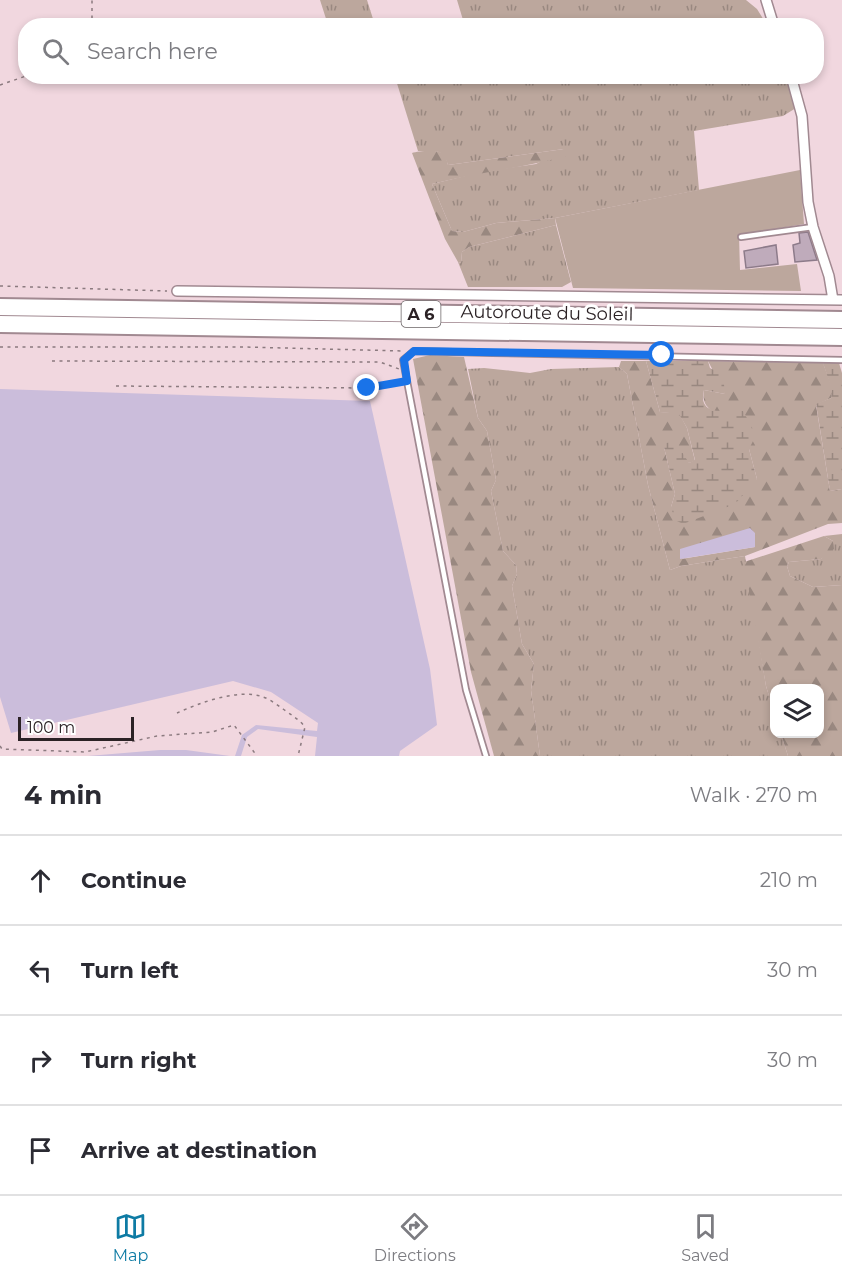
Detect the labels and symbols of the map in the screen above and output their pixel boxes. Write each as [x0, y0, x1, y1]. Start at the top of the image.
street label: Autoroute du Soleil [460, 300, 634, 326]
road number: A 6 [402, 301, 440, 327]
route start [648, 341, 674, 367]
route end [353, 374, 379, 400]
scale bar [18, 714, 134, 742]

